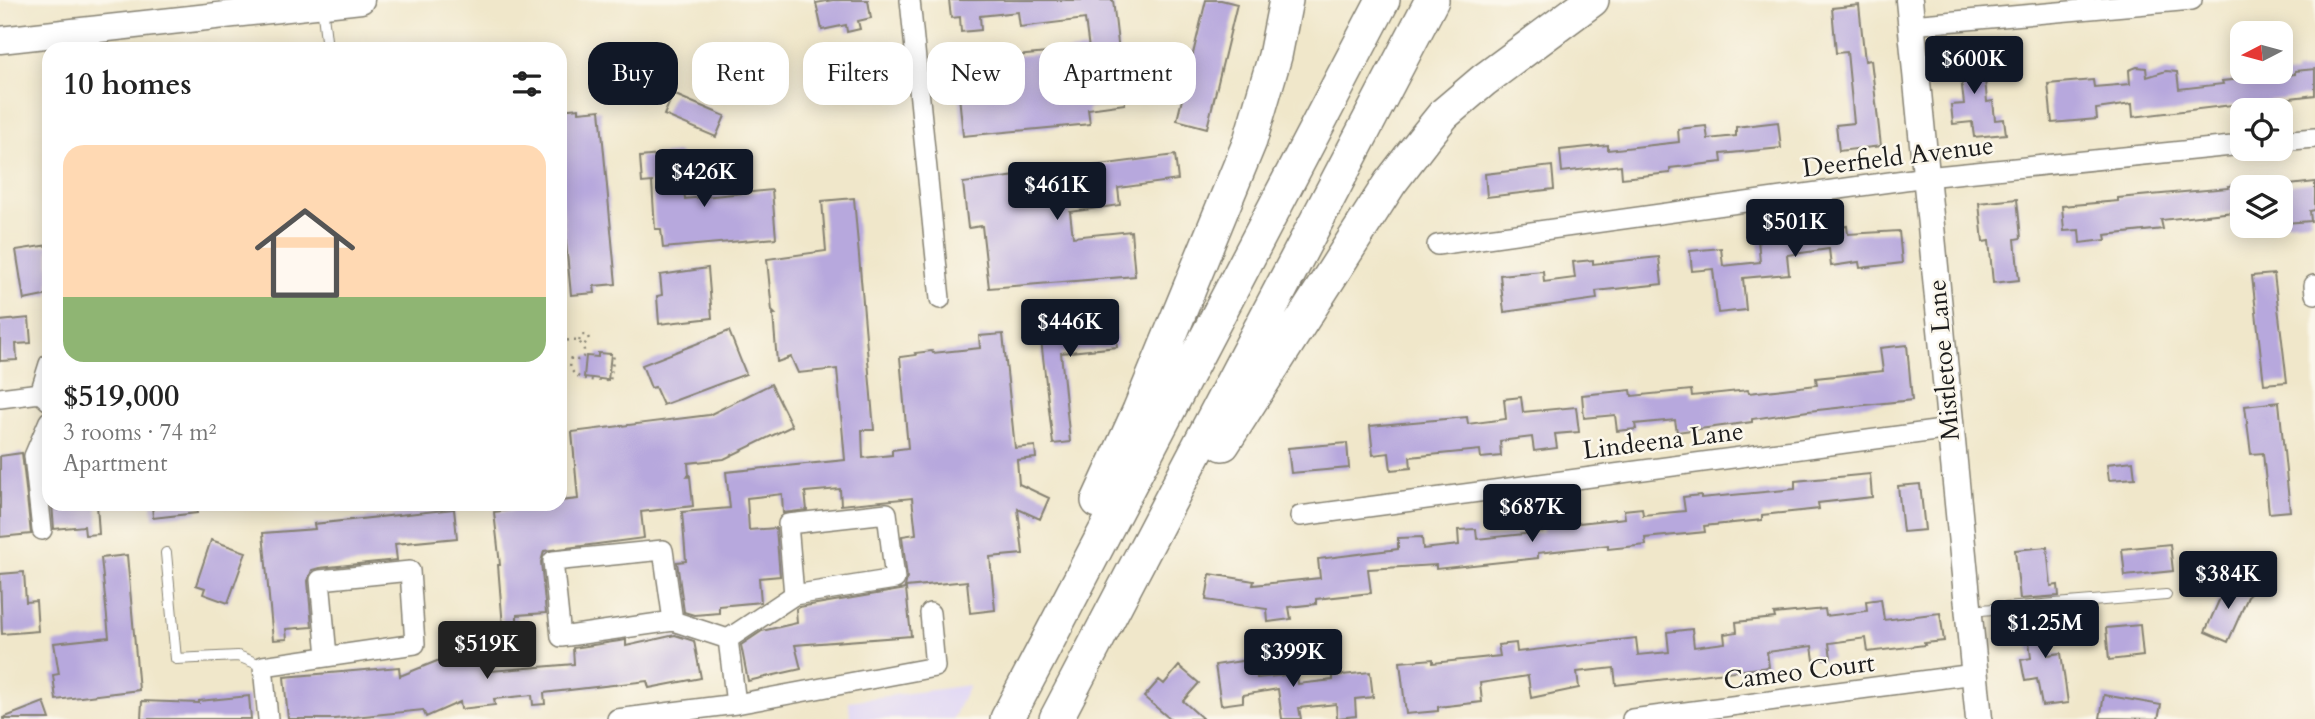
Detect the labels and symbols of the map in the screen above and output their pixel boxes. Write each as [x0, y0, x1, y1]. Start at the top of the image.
north arrow [2230, 21, 2292, 84]
pin: $600K [1925, 36, 2023, 96]
street label: Deerfield Avenue [1800, 127, 1996, 186]
pin: $426K [655, 150, 753, 209]
pin: $461K [1008, 162, 1106, 222]
pin: $501K [1746, 200, 1844, 259]
street label: Mistletoe Lane [1919, 278, 1968, 442]
pin: $446K [1021, 300, 1119, 359]
street label: Lindeena Lane [1581, 413, 1746, 468]
pin: $687K [1483, 484, 1581, 544]
pin: $384K [2179, 552, 2277, 611]
pin: $1.25M [1988, 600, 2102, 660]
pin: $519K [438, 622, 536, 681]
pin: $399K [1244, 630, 1342, 689]
street label: Cameo Court [1722, 645, 1877, 698]

